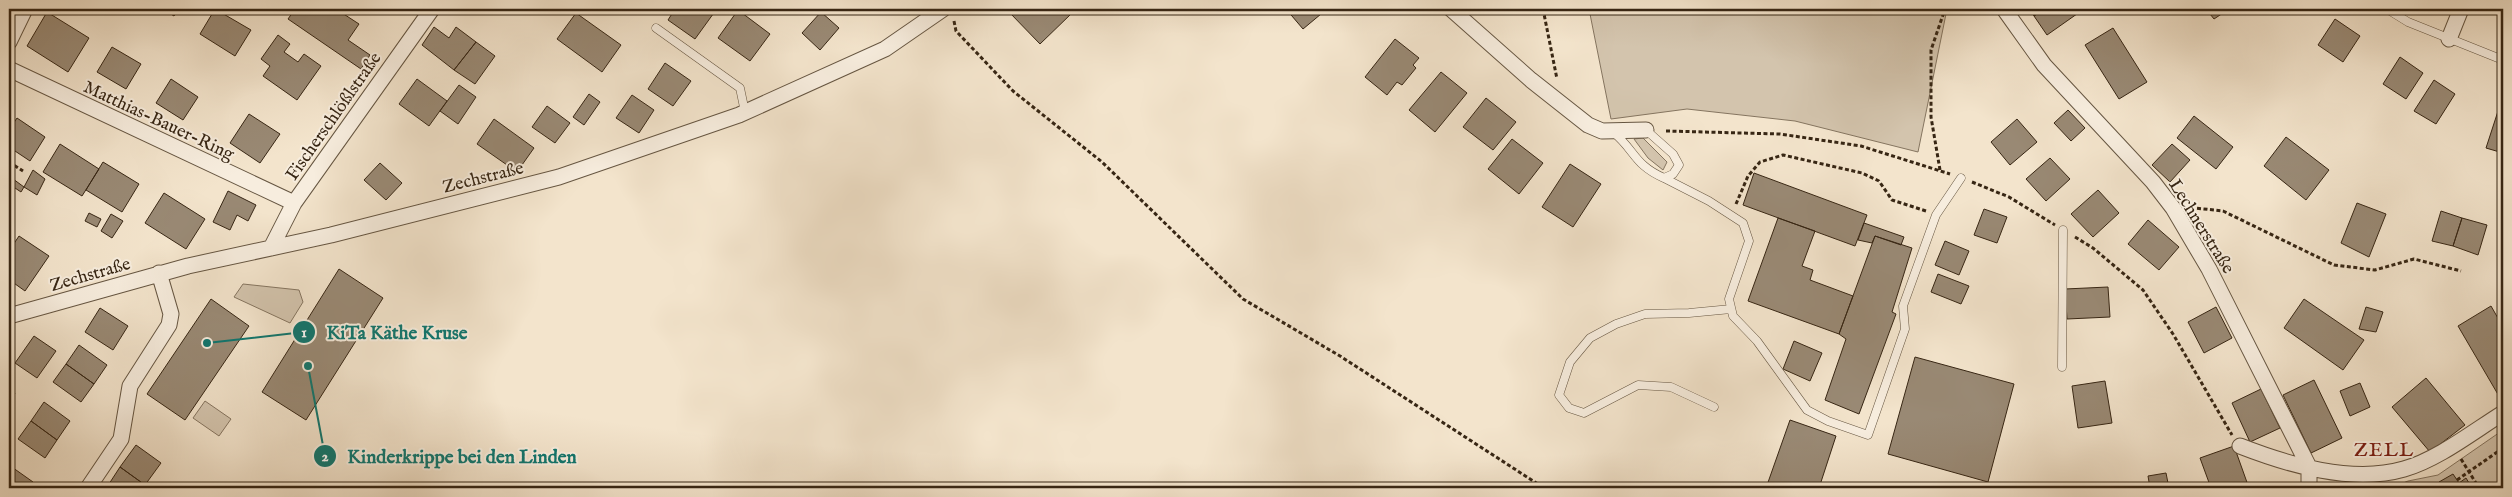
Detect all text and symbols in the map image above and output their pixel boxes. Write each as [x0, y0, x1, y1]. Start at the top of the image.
street label: Fischerschlößlstraße [281, 48, 387, 186]
street label: Matthias-Bauer-Ring [79, 76, 238, 167]
street label: Zechstraße [440, 157, 526, 200]
street label: Lechnerstraße [2163, 175, 2239, 278]
street label: Zechstraße [48, 253, 133, 298]
callout: KiTa Käthe Kruse [291, 315, 477, 349]
text: KiTa Käthe Kruse [327, 322, 468, 346]
text: 1 [301, 323, 307, 342]
district label: ZELL [2354, 438, 2414, 463]
callout: Kinderkrippe bei den Linden [313, 439, 587, 473]
text: Kinderkrippe bei den Linden [347, 446, 577, 470]
text: 2 [321, 447, 329, 466]

